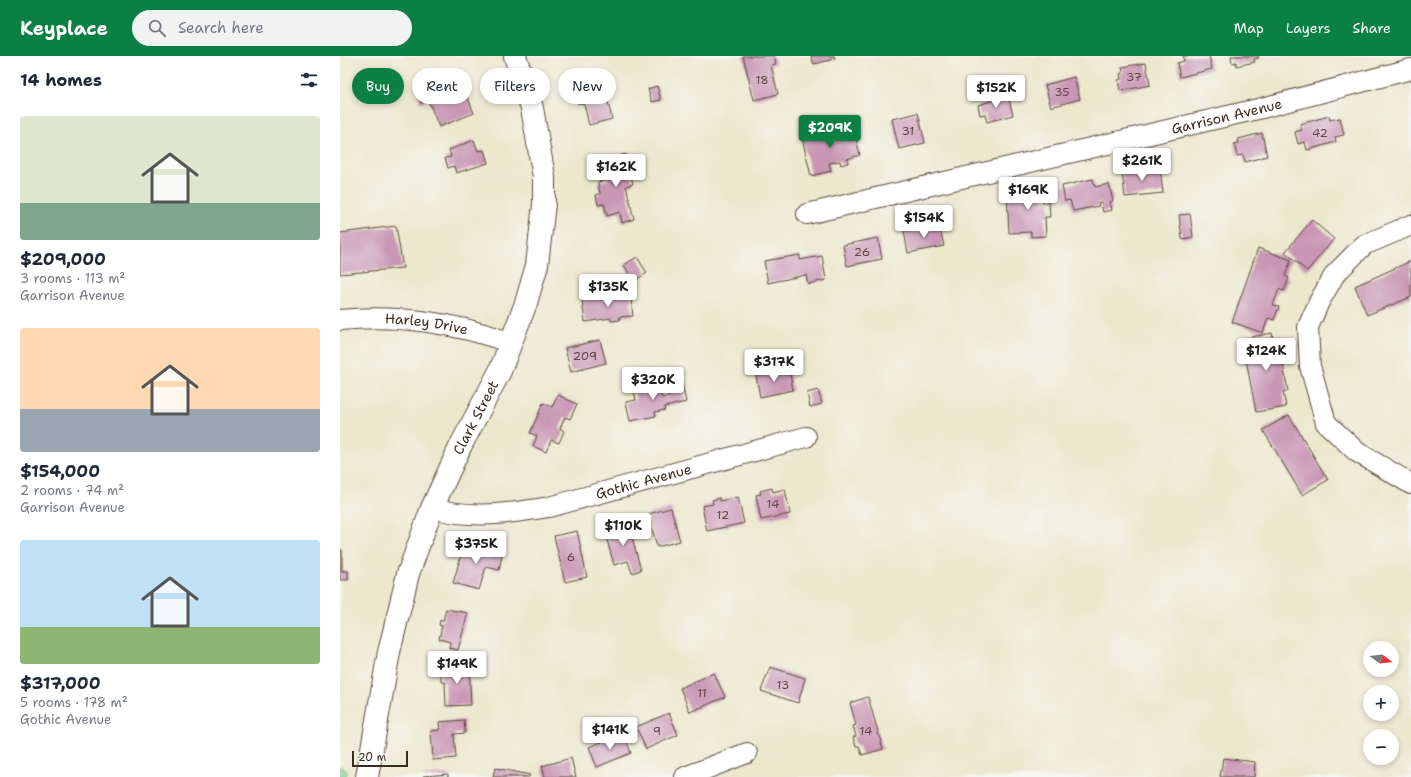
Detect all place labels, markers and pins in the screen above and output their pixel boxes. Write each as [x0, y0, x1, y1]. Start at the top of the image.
pin: $152K [968, 75, 1024, 109]
pin: $209K [802, 115, 858, 149]
pin: $261K [1114, 148, 1170, 182]
pin: $162K [588, 154, 644, 188]
pin: $169K [1000, 177, 1056, 211]
pin: $154K [896, 205, 952, 239]
pin: $135K [580, 274, 636, 308]
pin: $124K [1238, 338, 1294, 372]
pin: $317K [746, 349, 802, 383]
pin: $320K [625, 367, 681, 401]
pin: $110K [595, 513, 651, 547]
pin: $375K [448, 531, 504, 565]
pin: $149K [429, 651, 485, 685]
pin: $141K [582, 717, 638, 751]

